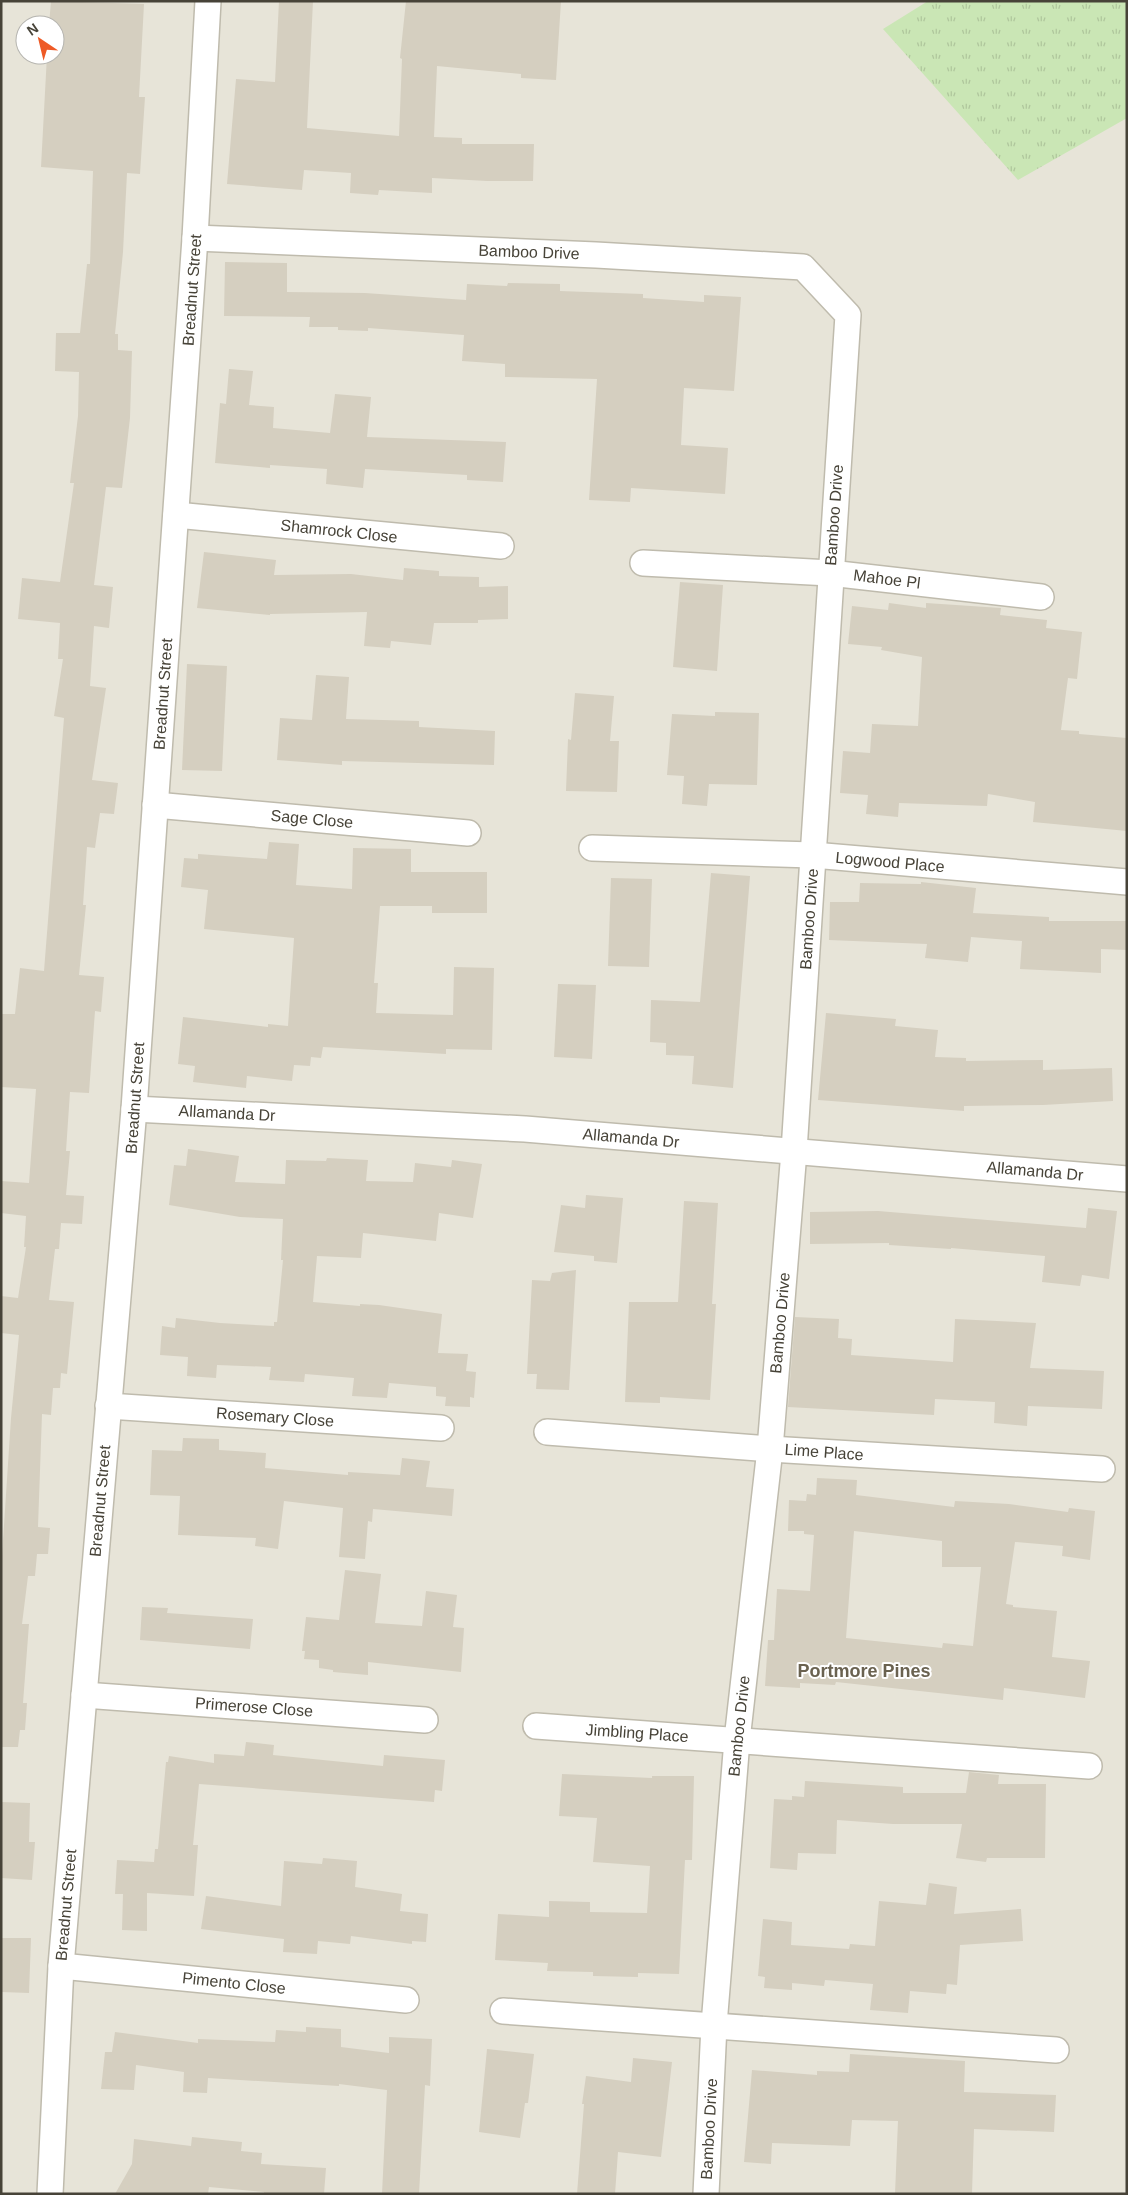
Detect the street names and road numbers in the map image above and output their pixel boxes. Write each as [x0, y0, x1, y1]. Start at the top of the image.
street label: Breadnut Street [180, 233, 204, 346]
street label: Bamboo Drive [478, 242, 580, 262]
street label: Bamboo Drive [822, 464, 846, 566]
street label: Shamrock Close [280, 516, 398, 546]
street label: Mahoe Pl [852, 566, 922, 592]
street label: Breadnut Street [151, 637, 175, 750]
street label: Sage Close [270, 807, 354, 831]
street label: Logwood Place [835, 849, 945, 875]
street label: Bamboo Drive [797, 868, 821, 970]
street label: Breadnut Street [123, 1041, 147, 1154]
street label: Allamanda Dr [178, 1102, 277, 1124]
street label: Allamanda Dr [582, 1125, 681, 1151]
street label: Allamanda Dr [986, 1158, 1085, 1184]
street label: Bamboo Drive [767, 1272, 793, 1374]
street label: Rosemary Close [215, 1404, 335, 1430]
street label: Lime Place [784, 1441, 864, 1463]
street label: Breadnut Street [87, 1444, 113, 1558]
street label: Bamboo Drive [725, 1675, 753, 1777]
street label: Primerose Close [194, 1694, 314, 1720]
street label: Jimbling Place [585, 1721, 689, 1745]
street label: Breadnut Street [53, 1848, 79, 1962]
street label: Pimento Close [181, 1969, 287, 1997]
street label: Bamboo Drive [698, 2078, 720, 2180]

